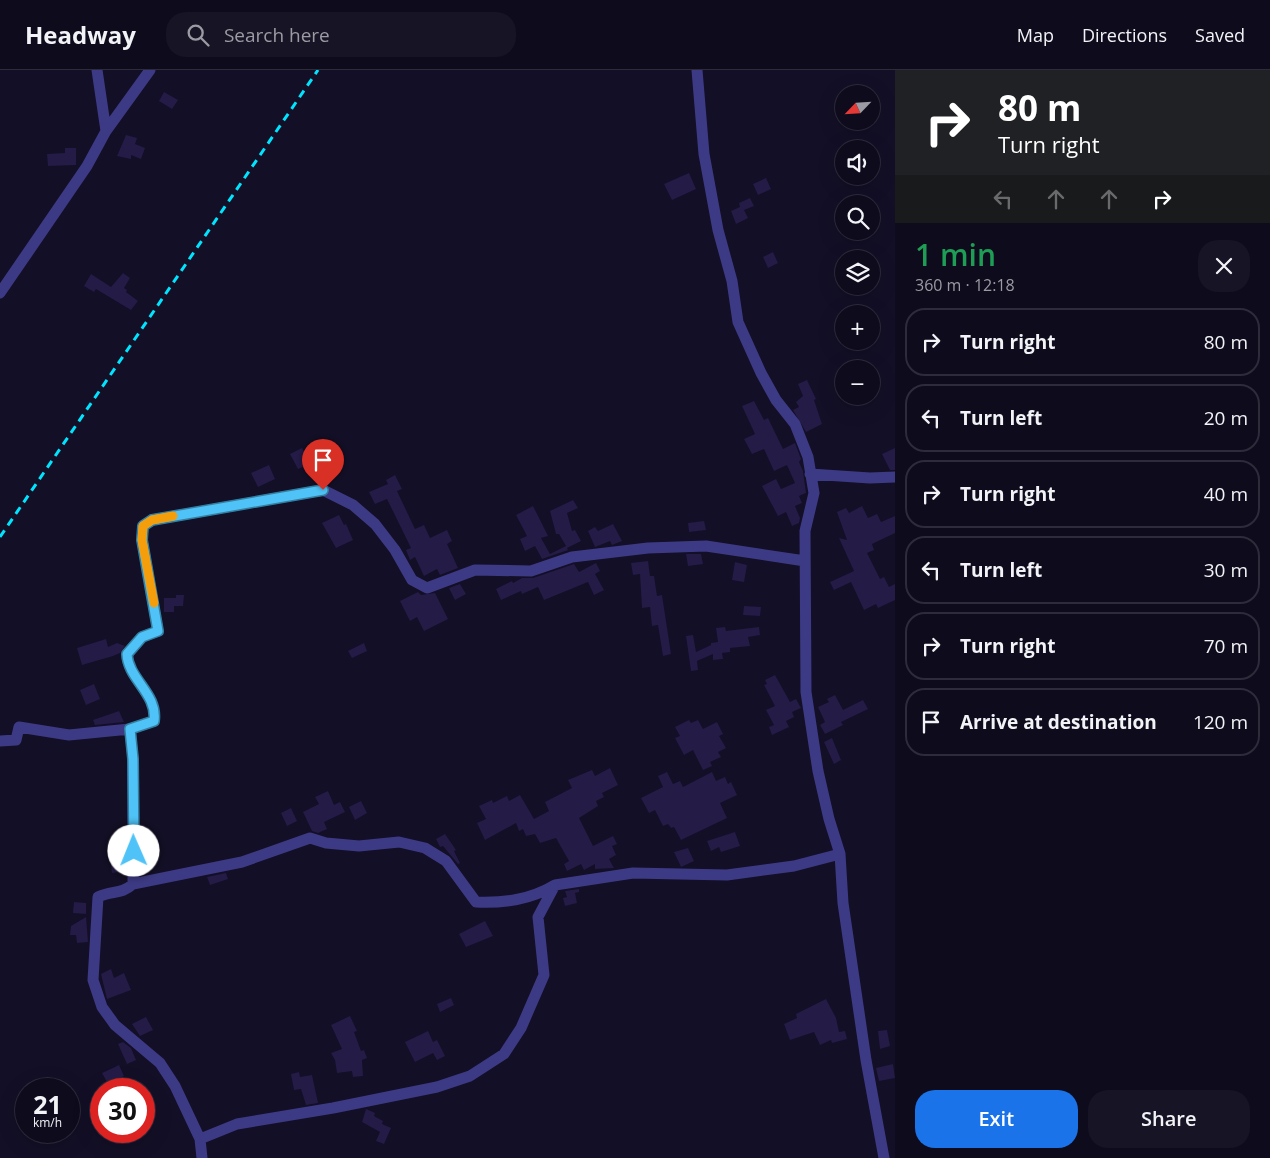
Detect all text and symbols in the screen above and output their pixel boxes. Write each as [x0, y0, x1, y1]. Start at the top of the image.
search box [166, 12, 516, 57]
text: Headway [25, 18, 136, 51]
icon: search [184, 21, 212, 49]
text: Search here [224, 22, 330, 48]
text: Map [1017, 23, 1054, 47]
text: Directions [1082, 23, 1167, 47]
text: Saved [1195, 23, 1245, 47]
text: 80 m [998, 84, 1081, 131]
north arrow [835, 85, 880, 130]
map controls [835, 85, 880, 405]
icon: right [915, 90, 980, 155]
text: Turn right [998, 129, 1100, 159]
button: sound [835, 140, 880, 185]
icon: left [989, 185, 1017, 213]
icon: ahead [1042, 185, 1070, 213]
icon: ahead [1095, 185, 1123, 213]
icon: right [1148, 185, 1176, 213]
button: search [835, 195, 880, 240]
text: 1 min [915, 234, 996, 275]
button: close [1198, 240, 1250, 292]
button: layers [835, 250, 880, 295]
text: 360 m · 12:18 [915, 274, 1015, 296]
button: + [835, 305, 880, 350]
icon: right [917, 328, 945, 356]
text: Turn right [960, 329, 1055, 355]
text: 80 m [1204, 329, 1248, 355]
button: − [835, 360, 880, 405]
icon: left [917, 404, 945, 432]
text: Turn left [960, 405, 1042, 431]
text: 20 m [1204, 405, 1248, 431]
pin [302, 439, 344, 490]
icon: arrive [309, 446, 337, 474]
icon: right [917, 480, 945, 508]
text: Turn right [960, 481, 1055, 507]
text: 40 m [1204, 481, 1248, 507]
icon: left [917, 556, 945, 584]
text: Turn left [960, 557, 1042, 583]
text: 30 m [1204, 557, 1248, 583]
icon: right [917, 632, 945, 660]
text: Turn right [960, 633, 1055, 659]
text: 70 m [1204, 633, 1248, 659]
icon: arrive [917, 708, 945, 736]
text: Arrive at destination [960, 709, 1157, 735]
text: 120 m [1193, 709, 1248, 735]
position arrow [107, 824, 159, 876]
speed limit sign: 30 [90, 1078, 155, 1143]
text: 21 [33, 1087, 62, 1121]
button: Exit [915, 1090, 1078, 1148]
button: Share [1088, 1090, 1250, 1148]
text: km/h [33, 1114, 62, 1131]

